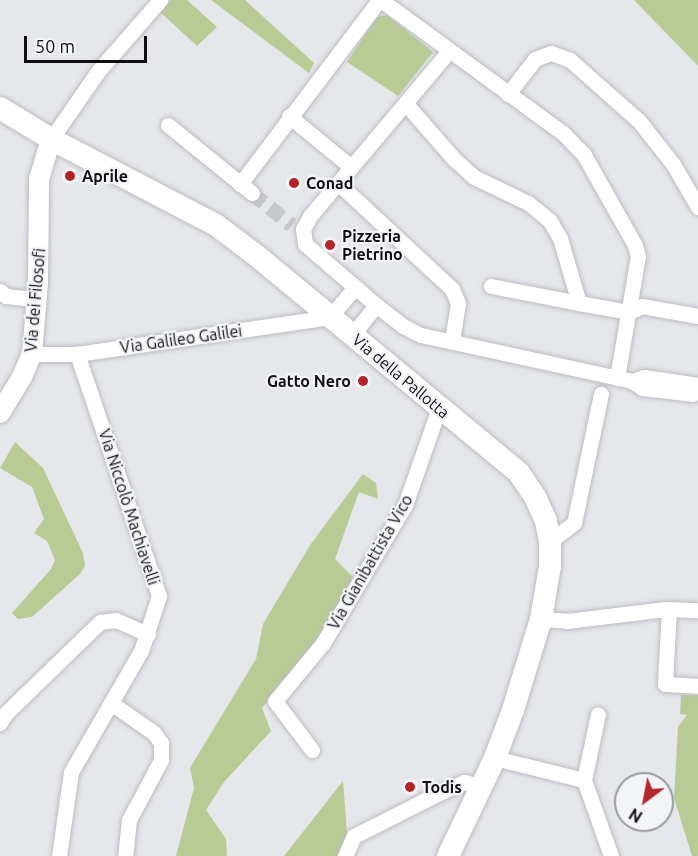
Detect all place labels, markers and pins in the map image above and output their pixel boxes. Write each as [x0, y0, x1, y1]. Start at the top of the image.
place label: Aprile [82, 166, 128, 186]
marker: Aprile [63, 169, 77, 183]
place label: Conad [306, 173, 353, 193]
marker: Conad [287, 176, 301, 190]
place label: Pizzeria Pietrino [342, 226, 403, 264]
marker: Pizzeria Pietrino [323, 238, 337, 252]
place label: Gatto Nero [267, 371, 351, 391]
marker: Gatto Nero [356, 374, 370, 388]
place label: Todis [422, 777, 462, 797]
marker: Todis [403, 780, 417, 794]

